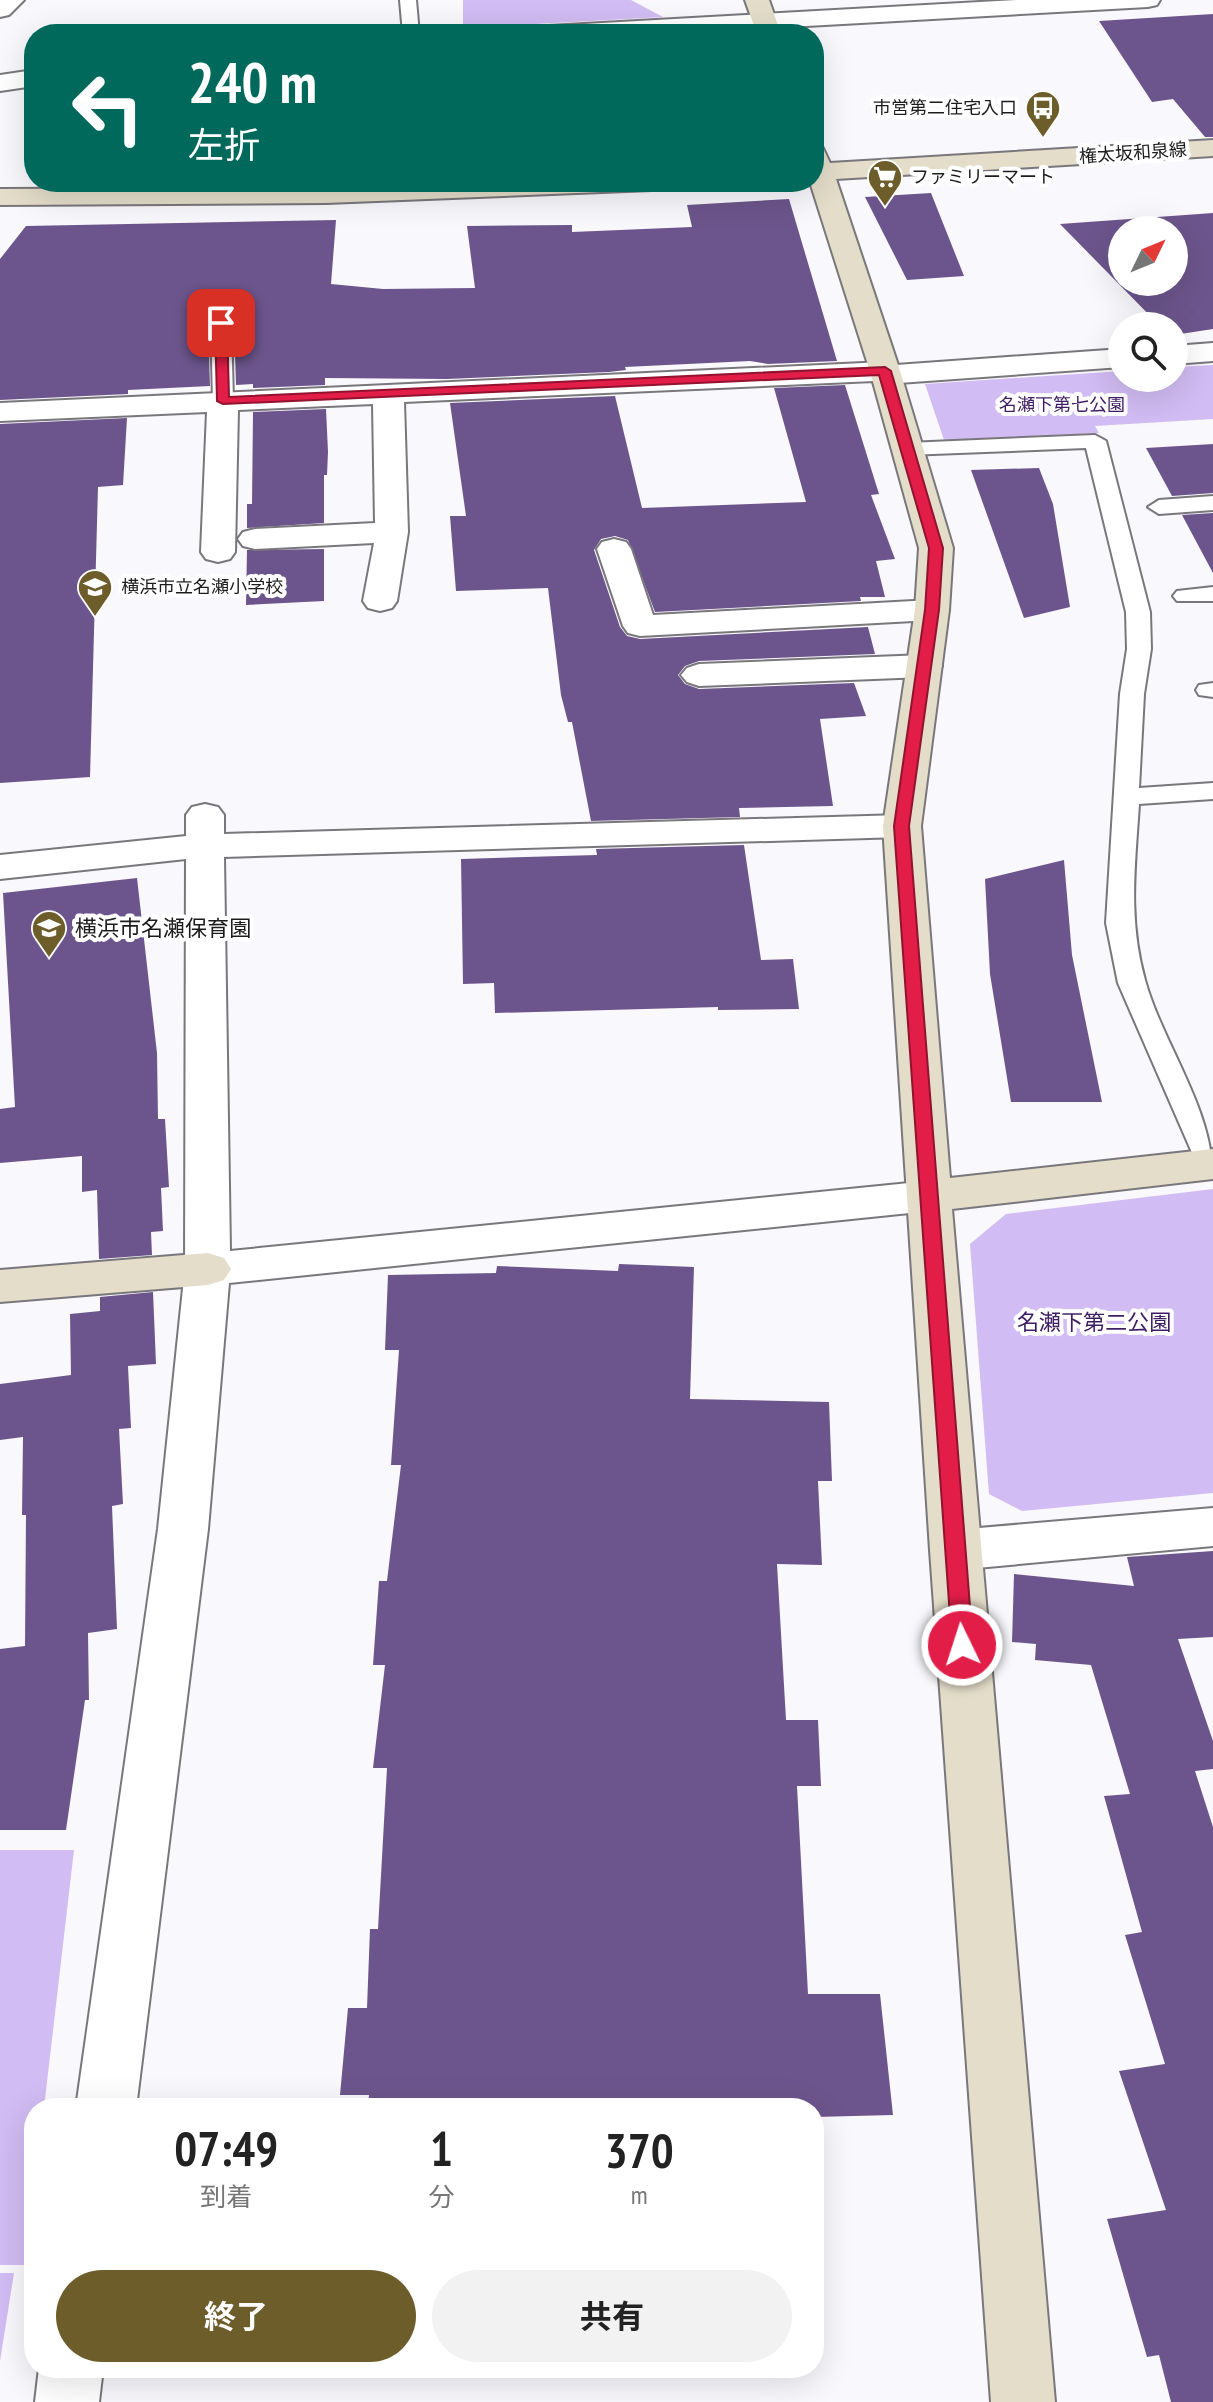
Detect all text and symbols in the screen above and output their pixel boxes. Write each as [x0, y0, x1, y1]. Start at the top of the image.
text: 240 m [188, 46, 317, 118]
icon: left [56, 56, 160, 160]
bus stop icon: 市営第二住宅入口 [1024, 89, 1062, 139]
place label: 市営第二住宅入口 [873, 96, 1017, 119]
text: 左折 [188, 121, 260, 168]
street label: 権太坂和泉線 [1078, 137, 1188, 168]
supermarket icon: ファミリーマート [866, 158, 904, 208]
place label: ファミリーマート [911, 165, 1055, 188]
north arrow [1108, 216, 1188, 296]
map controls [1108, 216, 1188, 392]
pin [187, 289, 255, 357]
icon: arrive [199, 301, 243, 345]
button: search [1108, 312, 1188, 392]
park label: 名瀬下第七公園 [999, 393, 1125, 416]
school or university icon: 横浜市立名瀬小学校 [76, 568, 114, 618]
place label: 横浜市立名瀬小学校 [121, 575, 283, 598]
school or university icon: 横浜市名瀬保育園 [30, 909, 68, 959]
place label: 横浜市名瀬保育園 [75, 914, 251, 942]
park label: 名瀬下第二公園 [1017, 1308, 1171, 1336]
position arrow [920, 1603, 1004, 1687]
text: 07:49 [174, 2117, 278, 2179]
text: 1 [430, 2117, 453, 2179]
text: 370 [605, 2119, 674, 2181]
text: m [631, 2178, 648, 2211]
text: 到着 [200, 2180, 252, 2213]
text: 分 [428, 2180, 455, 2213]
button: 終了 [56, 2270, 416, 2362]
button: 共有 [432, 2270, 792, 2362]

